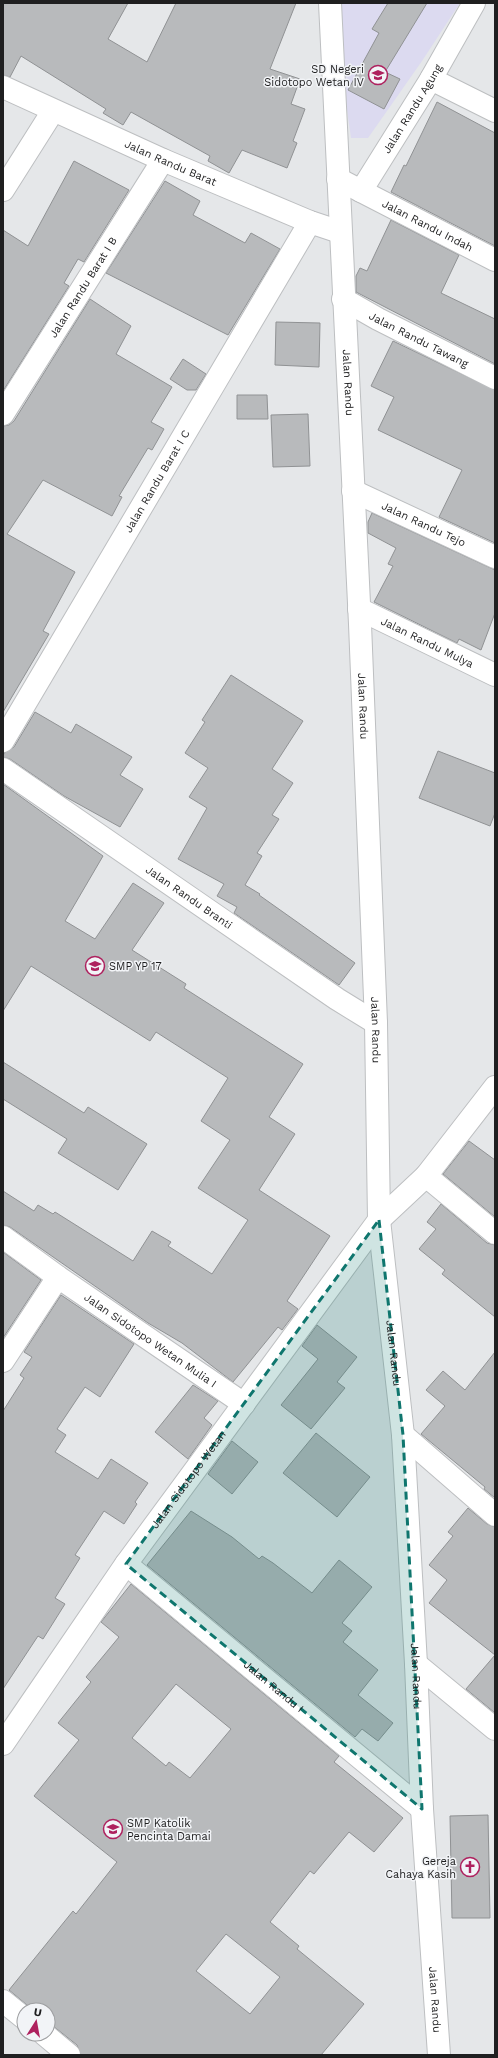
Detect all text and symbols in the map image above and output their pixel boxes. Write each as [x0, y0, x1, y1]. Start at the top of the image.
street label: Jalan Randu Agung [380, 62, 445, 156]
place label: SD Negeri Sidotopo Wetan IV [264, 63, 364, 89]
school or university icon: SD Negeri Sidotopo Wetan IV [367, 64, 389, 86]
street label: Jalan Randu Barat [123, 137, 219, 188]
street label: Jalan Randu Indah [380, 197, 475, 254]
street label: Jalan Randu Barat I B [46, 234, 120, 340]
street label: Jalan Randu Tawang [367, 309, 471, 370]
street label: Jalan Randu [340, 349, 356, 416]
street label: Jalan Randu Barat I C [121, 427, 192, 535]
street label: Jalan Randu Tejo [380, 499, 468, 549]
street label: Jalan Randu Mulya [379, 614, 476, 670]
street label: Jalan Randu [355, 673, 371, 740]
street label: Jalan Randu Branti [143, 863, 235, 932]
school or university icon: SMP YP 17 [84, 955, 106, 977]
place label: SMP YP 17 [109, 960, 162, 973]
street label: Jalan Randu [368, 996, 383, 1063]
street label: Jalan Sidotopo Wetan Mulia I [82, 1290, 219, 1390]
street label: Jalan Randu [384, 1319, 404, 1387]
street label: Jalan Sidotopo Wetan [148, 1428, 228, 1531]
street label: Jalan Randu [408, 1643, 424, 1710]
street label: Jalan Randu I [241, 1658, 306, 1715]
place label: SMP Katolik Pencinta Damai [127, 1817, 211, 1843]
school or university icon: SMP Katolik Pencinta Damai [102, 1818, 124, 1840]
place label: Gereja Cahaya Kasih [385, 1855, 456, 1881]
church icon: Gereja Cahaya Kasih [459, 1856, 481, 1878]
street label: Jalan Randu [426, 1966, 444, 2033]
north arrow [16, 2002, 56, 2042]
text: U [33, 2006, 43, 2020]

